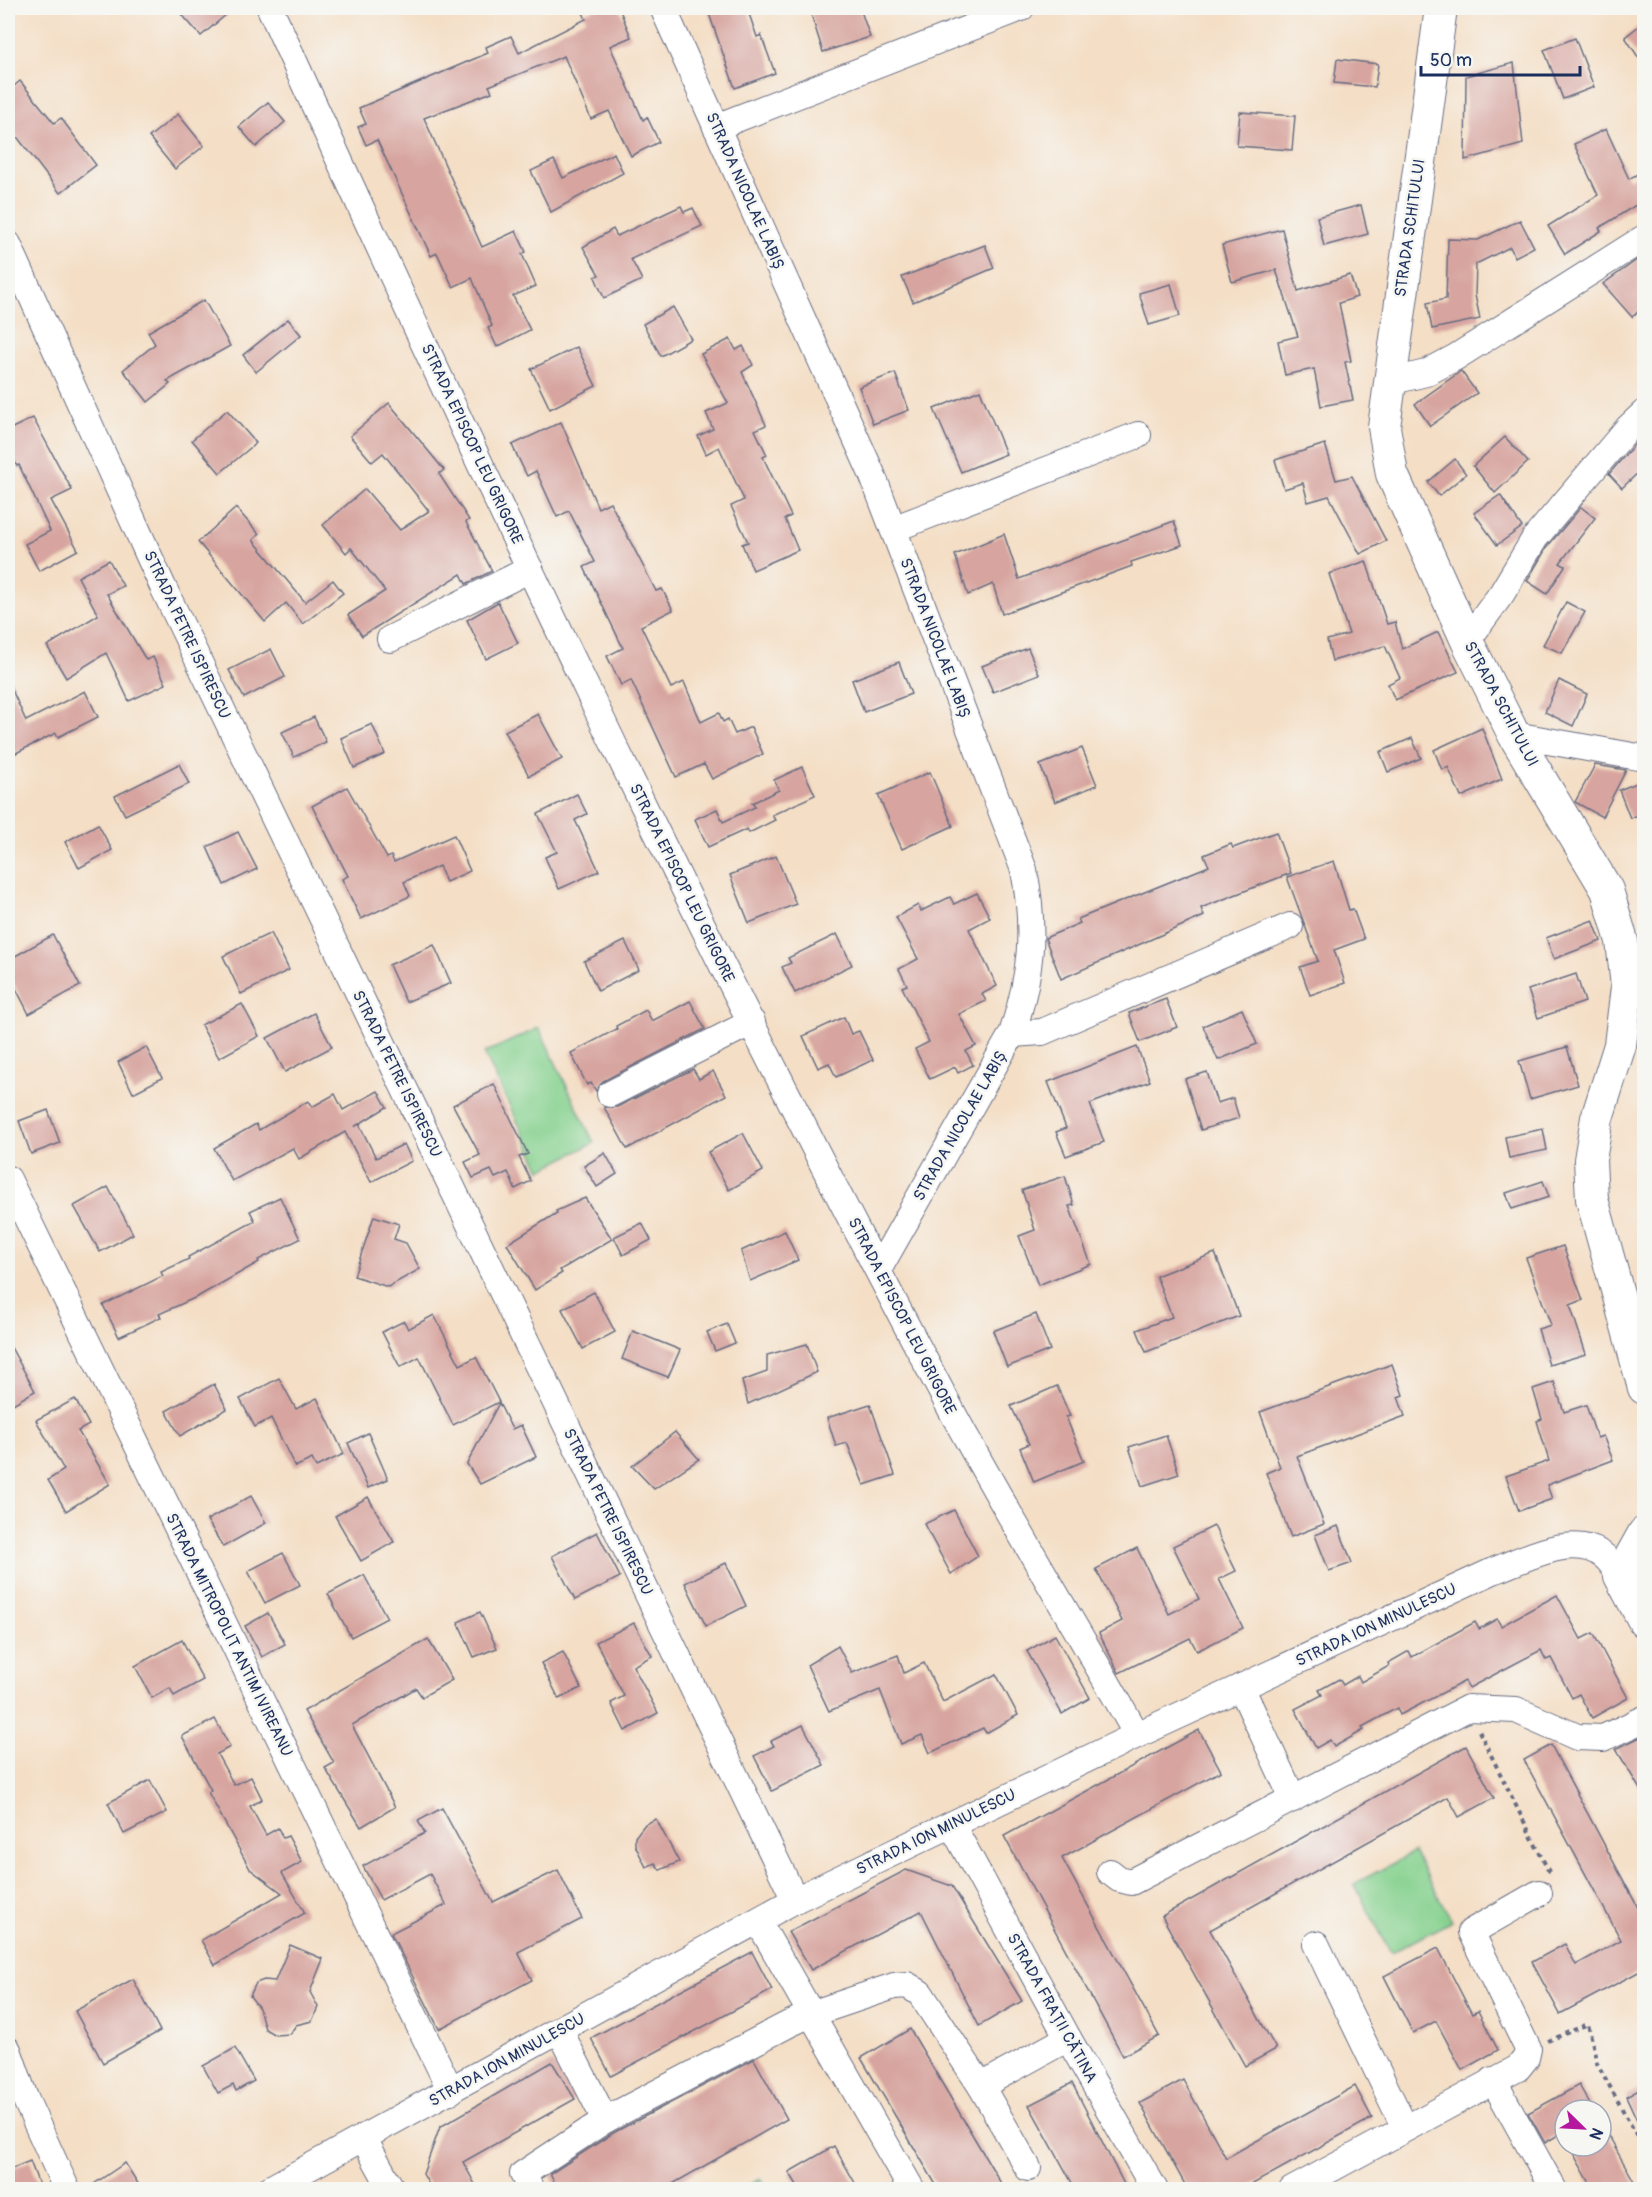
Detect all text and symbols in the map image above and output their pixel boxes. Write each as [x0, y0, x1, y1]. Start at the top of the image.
scale bar [1421, 39, 1580, 77]
text: 50 m [1430, 49, 1472, 72]
street label: STRADA NICOLAE LABIȘ [701, 109, 789, 273]
street label: STRADA SCHITULUI [1390, 158, 1430, 298]
street label: STRADA EPISCOP LEU GRIGORE [417, 341, 527, 547]
street label: STRADA PETRE ISPIRESCU [139, 548, 235, 722]
street label: STRADA NICOLAE LABIȘ [895, 555, 975, 721]
street label: STRADA SCHITULUI [1459, 638, 1543, 770]
street label: STRADA EPISCOP LEU GRIGORE [625, 780, 739, 986]
street label: STRADA PETRE ISPIRESCU [348, 987, 446, 1161]
street label: STRADA NICOLAE LABIȘ [909, 1047, 1011, 1205]
street label: STRADA EPISCOP LEU GRIGORE [843, 1214, 961, 1418]
street label: STRADA PETRE ISPIRESCU [559, 1425, 657, 1599]
street label: STRADA MITROPOLIT ANTIM IVIREANU [161, 1510, 297, 1760]
street label: STRADA ION MINULESCU [1292, 1579, 1460, 1671]
street label: STRADA ION MINULESCU [853, 1785, 1019, 1879]
street label: STRADA FRAȚII CĂTINA [1003, 1930, 1101, 2086]
street label: STRADA ION MINULESCU [425, 2009, 589, 2111]
north arrow [1553, 2098, 1613, 2158]
text: N [1584, 2125, 1607, 2143]

